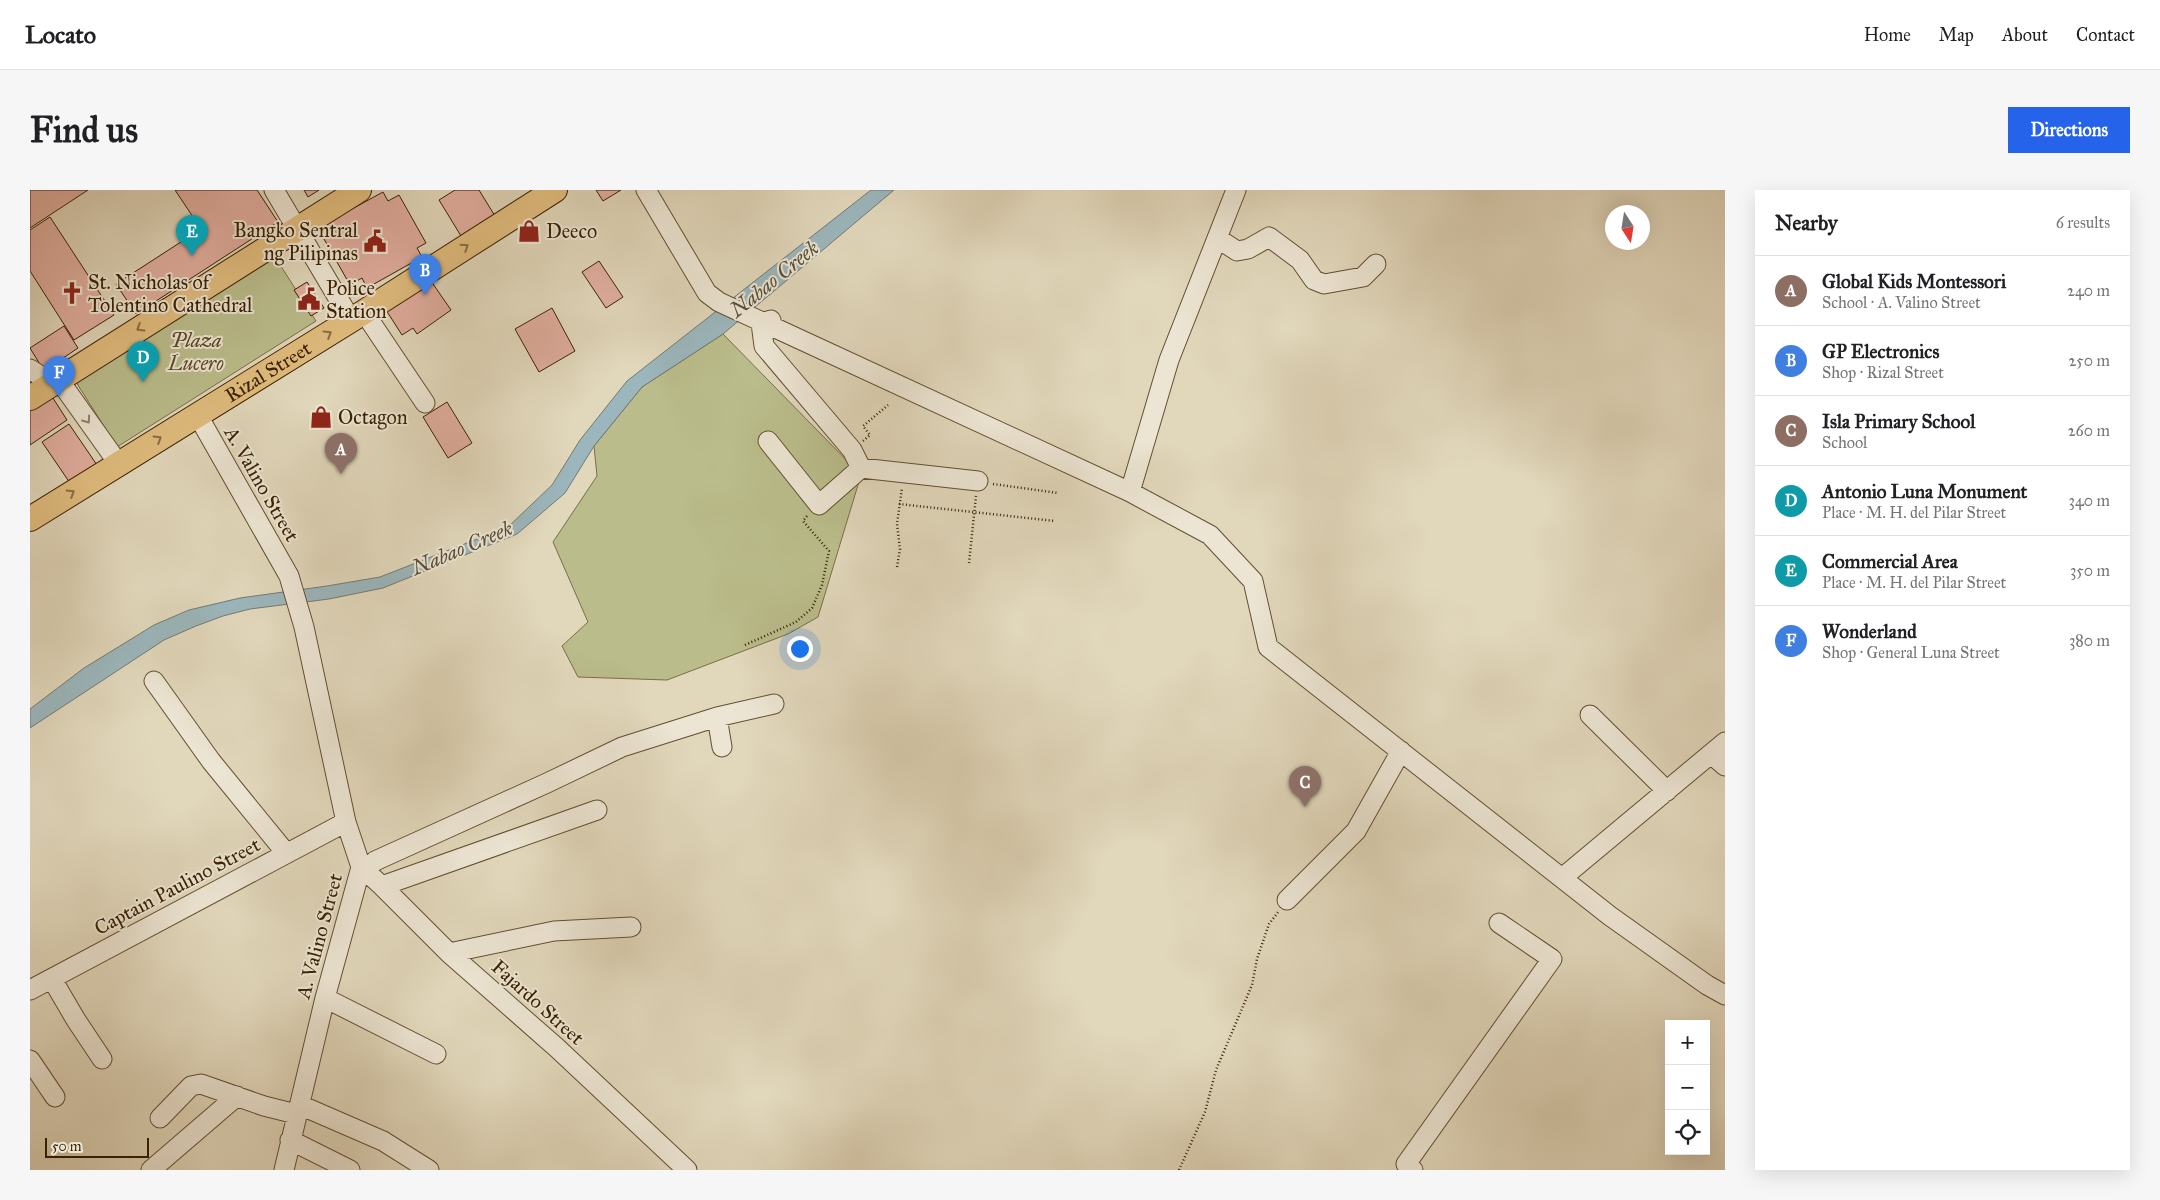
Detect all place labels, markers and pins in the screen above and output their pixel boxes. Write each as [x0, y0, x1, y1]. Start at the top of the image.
pin: E [176, 215, 208, 256]
place label: Bangko Sentral ng Pilipinas [234, 218, 359, 266]
shop icon: Deeco [516, 218, 542, 244]
place label: Deeco [546, 219, 597, 243]
public building icon: Bangko Sentral ng Pilipinas [362, 228, 388, 254]
pin: B [409, 254, 441, 295]
place label: St. Nicholas of Tolentino Cathedral [88, 270, 253, 317]
place label: Police Station [326, 276, 387, 323]
church icon: St. Nicholas of Tolentino Cathedral [59, 280, 85, 306]
public building icon: Police Station [296, 286, 322, 312]
pin: D [127, 341, 159, 382]
pin: F [43, 356, 75, 397]
shop icon: Octagon [308, 404, 334, 430]
place label: Octagon [338, 405, 408, 430]
pin: A [325, 433, 357, 474]
pin: C [1289, 766, 1321, 807]

